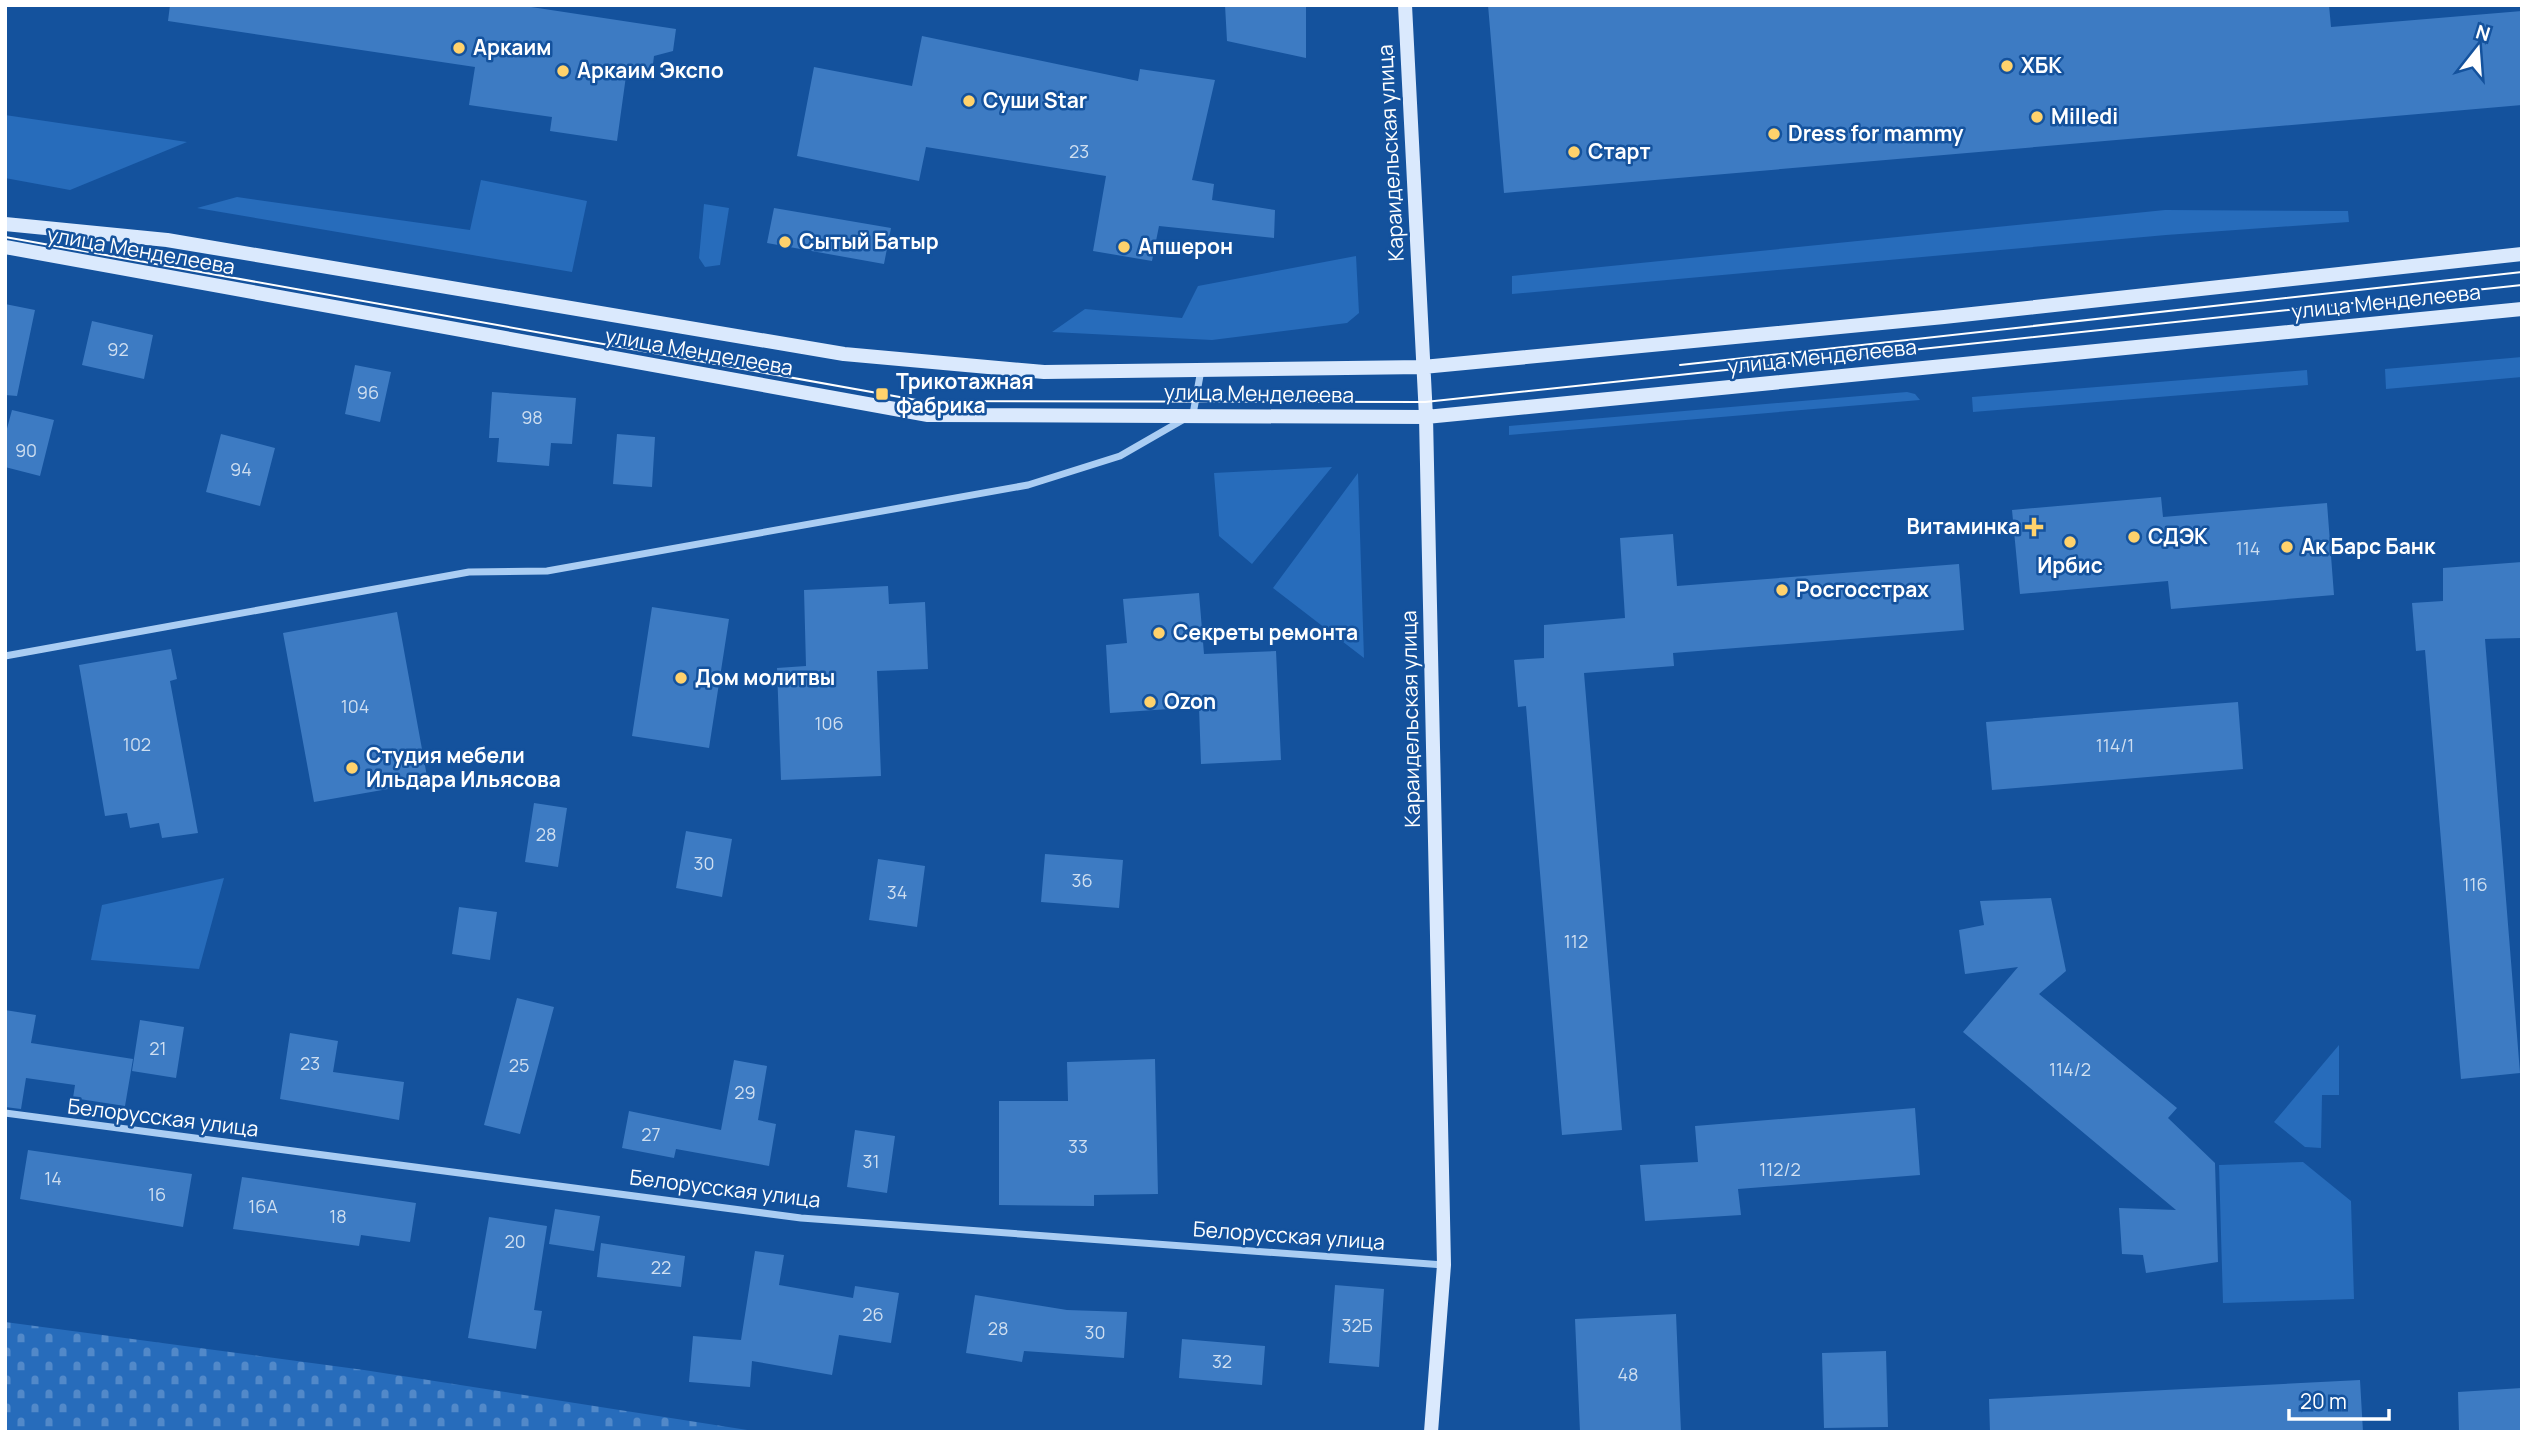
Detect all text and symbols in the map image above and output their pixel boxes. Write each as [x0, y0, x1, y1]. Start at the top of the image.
north arrow [2443, 14, 2513, 84]
text: N [2473, 18, 2493, 47]
place label: Аркаим [473, 33, 551, 61]
marker: Аркаим [451, 40, 467, 56]
street label: Караидельская улица [1370, 44, 1410, 262]
place label: ХБК [2021, 51, 2062, 79]
place label: Аркаим Экспо [577, 56, 724, 84]
marker: ХБК [1999, 58, 2015, 74]
marker: Аркаим Экспо [555, 63, 571, 79]
place label: Суши Star [983, 86, 1087, 114]
marker: Суши Star [961, 93, 977, 109]
place label: Milledi [2051, 102, 2118, 130]
marker: Milledi [2029, 109, 2045, 125]
place label: Dress for mammy [1788, 119, 1964, 147]
marker: Dress for mammy [1766, 126, 1782, 142]
place label: Старт [1588, 137, 1651, 165]
house number: 23 [1069, 139, 1089, 163]
marker: Старт [1566, 144, 1582, 160]
street label: улица Менделеева [45, 220, 237, 280]
place label: Сытый Батыр [799, 227, 939, 255]
place label: Апшерон [1138, 232, 1233, 260]
marker: Сытый Батыр [777, 234, 793, 250]
marker: Апшерон [1116, 239, 1132, 255]
street label: улица Менделеева [2290, 277, 2482, 325]
street label: улица Менделеева [603, 321, 795, 381]
street label: улица Менделеева [1726, 332, 1918, 380]
house number: 92 [107, 337, 129, 361]
place label: Трикотажная фабрика [896, 367, 1034, 419]
street label: улица Менделеева [1164, 377, 1354, 409]
house number: 96 [357, 380, 379, 404]
marker: Трикотажная фабрика [874, 386, 890, 402]
house number: 98 [521, 405, 543, 429]
house number: 90 [15, 438, 37, 462]
house number: 94 [230, 457, 252, 481]
place label: Витаминка [1907, 512, 2020, 540]
marker: Витаминка [2026, 519, 2042, 535]
place label: СДЭК [2148, 522, 2208, 550]
marker: СДЭК [2126, 529, 2142, 545]
place label: Ак Барс Банк [2301, 532, 2436, 560]
marker: Ирбис [2062, 534, 2078, 550]
house number: 114 [2236, 536, 2260, 560]
marker: Ак Барс Банк [2279, 539, 2295, 555]
place label: Ирбис [2037, 551, 2103, 579]
place label: Росгосстрах [1796, 575, 1929, 603]
marker: Росгосстрах [1774, 582, 1790, 598]
street label: Караидельская улица [1394, 610, 1426, 828]
place label: Секреты ремонта [1173, 618, 1358, 646]
marker: Секреты ремонта [1151, 625, 1167, 641]
place label: Дом молитвы [695, 663, 835, 691]
marker: Дом молитвы [673, 670, 689, 686]
place label: Ozon [1164, 687, 1216, 715]
house number: 104 [341, 694, 369, 718]
marker: Ozon [1142, 694, 1158, 710]
house number: 106 [814, 711, 844, 735]
house number: 102 [123, 732, 151, 756]
house number: 114/1 [2096, 733, 2134, 757]
place label: Студия мебели Ильдара Ильясова [366, 741, 561, 793]
marker: Студия мебели Ильдара Ильясова [344, 760, 360, 776]
house number: 28 [536, 822, 556, 846]
house number: 30 [694, 851, 714, 875]
house number: 36 [1071, 868, 1093, 892]
house number: 116 [2462, 872, 2488, 896]
house number: 34 [887, 880, 907, 904]
house number: 112 [1564, 929, 1588, 953]
house number: 21 [149, 1036, 167, 1060]
house number: 23 [300, 1051, 320, 1075]
house number: 25 [509, 1053, 529, 1077]
house number: 114/2 [2049, 1057, 2091, 1081]
house number: 29 [734, 1080, 756, 1104]
street label: Белорусская улица [66, 1091, 260, 1143]
house number: 27 [641, 1122, 661, 1146]
house number: 33 [1068, 1134, 1088, 1158]
house number: 31 [863, 1149, 879, 1173]
house number: 112/2 [1759, 1157, 1801, 1181]
street label: Белорусская улица [628, 1162, 822, 1214]
house number: 14 [44, 1166, 62, 1190]
house number: 16 [148, 1182, 166, 1206]
house number: 16А [248, 1194, 278, 1218]
house number: 18 [329, 1204, 347, 1228]
street label: Белорусская улица [1192, 1214, 1386, 1256]
house number: 20 [504, 1229, 526, 1253]
house number: 22 [651, 1255, 671, 1279]
house number: 26 [862, 1302, 884, 1326]
house number: 32Б [1341, 1313, 1373, 1337]
house number: 28 [988, 1316, 1008, 1340]
house number: 30 [1085, 1320, 1105, 1344]
house number: 32 [1212, 1349, 1232, 1373]
house number: 48 [1617, 1362, 1639, 1386]
scale bar [2289, 1378, 2389, 1422]
text: 20 m [2300, 1387, 2347, 1415]

